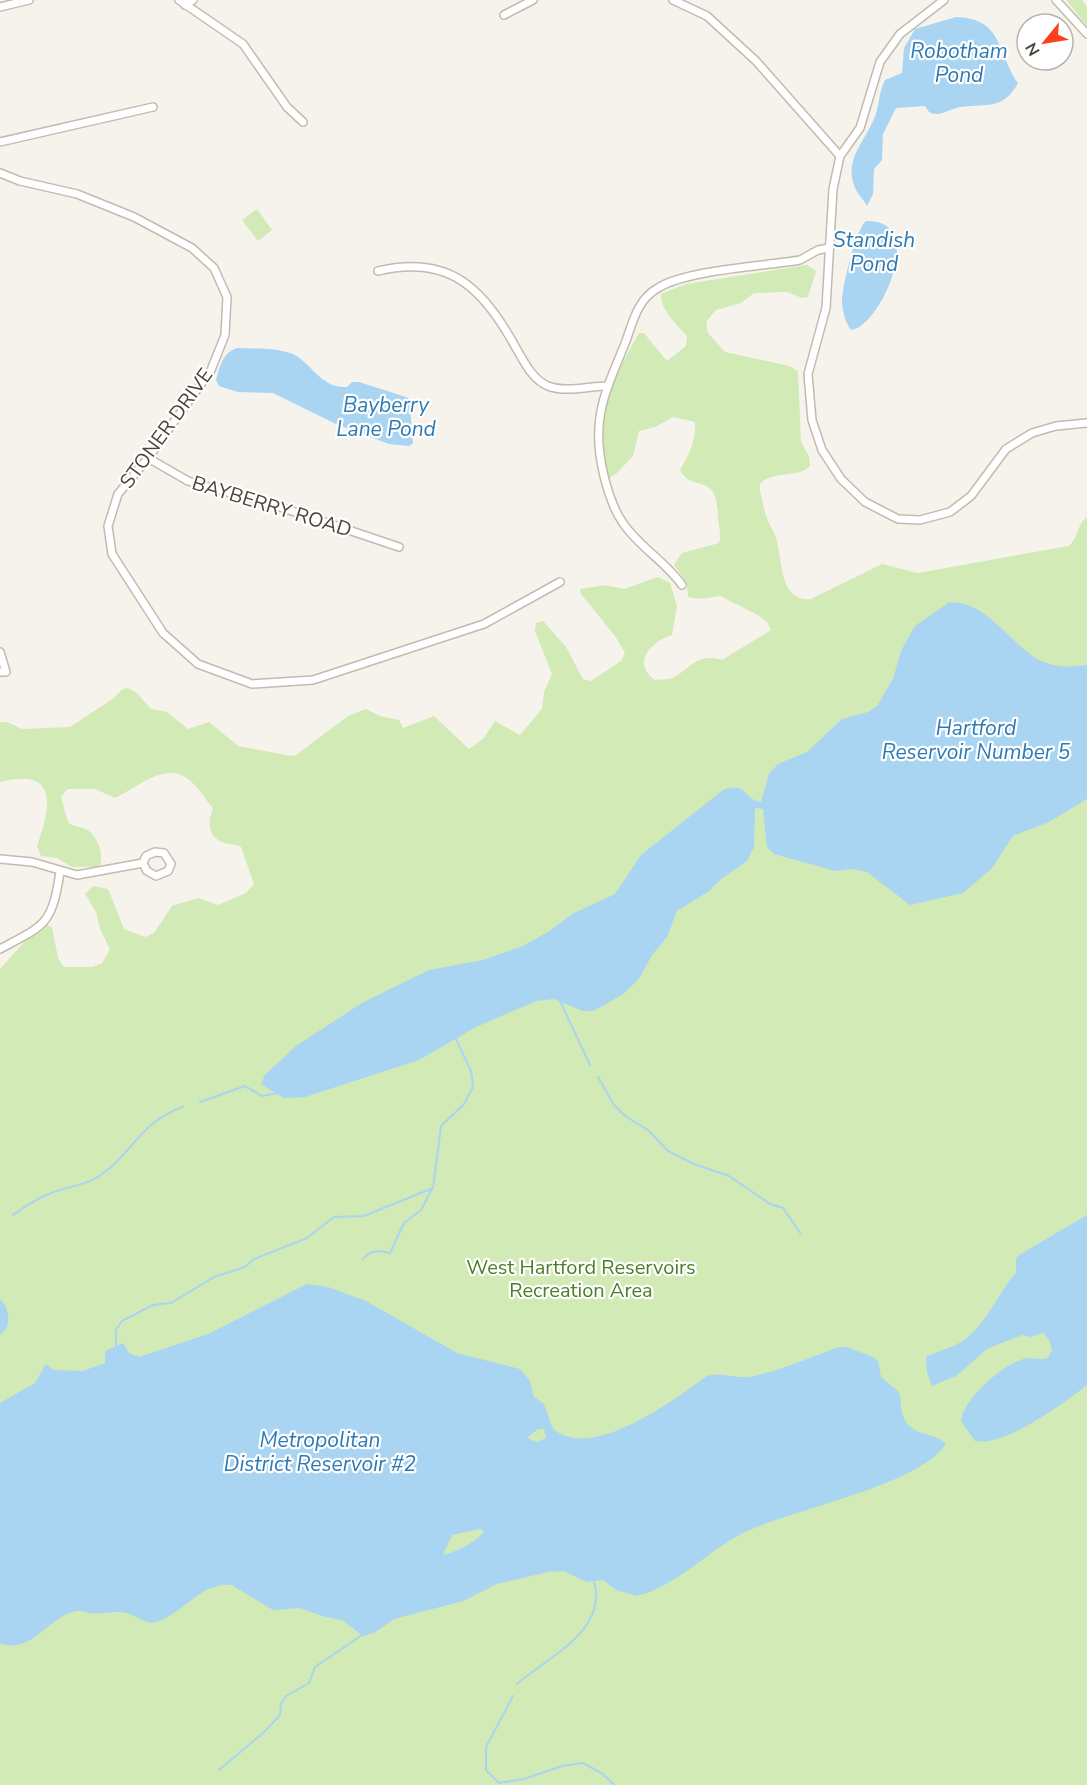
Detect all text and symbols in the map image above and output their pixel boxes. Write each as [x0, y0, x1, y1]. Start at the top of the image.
north arrow [1015, 12, 1075, 72]
water label: Robotham Pond [910, 37, 1008, 89]
text: N [1020, 38, 1045, 60]
water label: Standish Pond [833, 226, 915, 278]
street label: STONER DRIVE [114, 363, 219, 494]
water label: Bayberry Lane Pond [336, 391, 437, 443]
street label: BAYBERRY ROAD [189, 469, 355, 544]
water label: Hartford Reservoir Number 5 [882, 714, 1071, 766]
park label: West Hartford Reservoirs Recreation Area [466, 1254, 696, 1304]
water label: Metropolitan District Reservoir #2 [224, 1426, 416, 1478]

